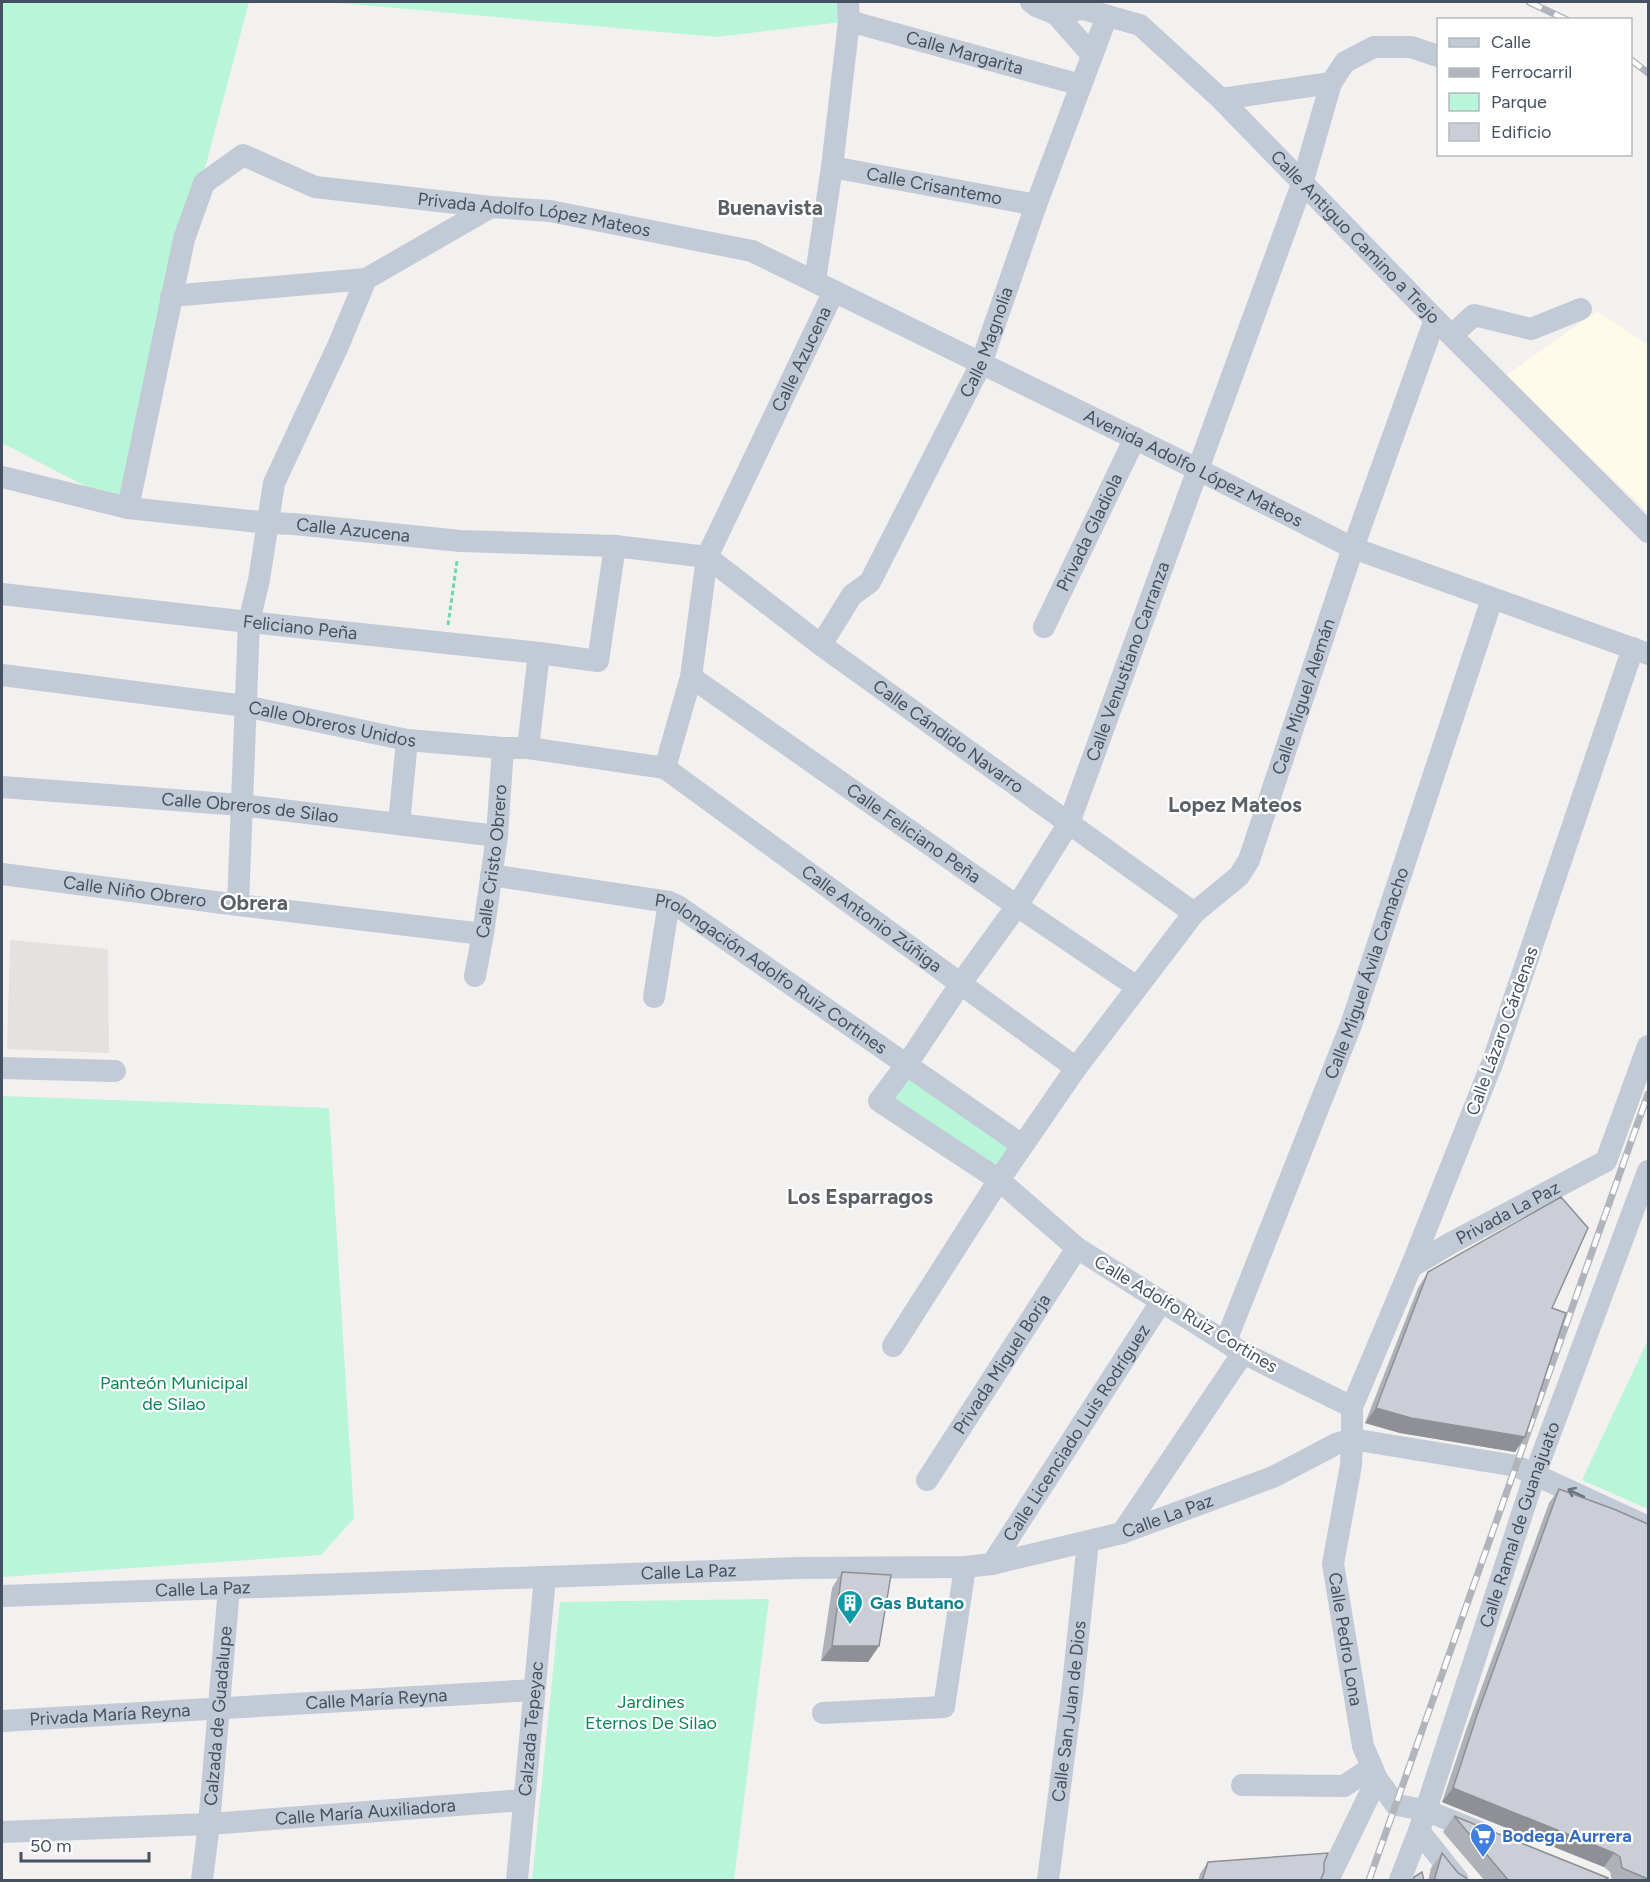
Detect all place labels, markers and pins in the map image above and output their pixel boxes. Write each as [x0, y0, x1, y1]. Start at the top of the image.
building icon: Gas Butano [835, 1588, 865, 1626]
place label: Gas Butano [870, 1592, 964, 1614]
supermarket icon: Bodega Aurrera [1468, 1821, 1498, 1859]
place label: Bodega Aurrera [1502, 1825, 1632, 1847]

